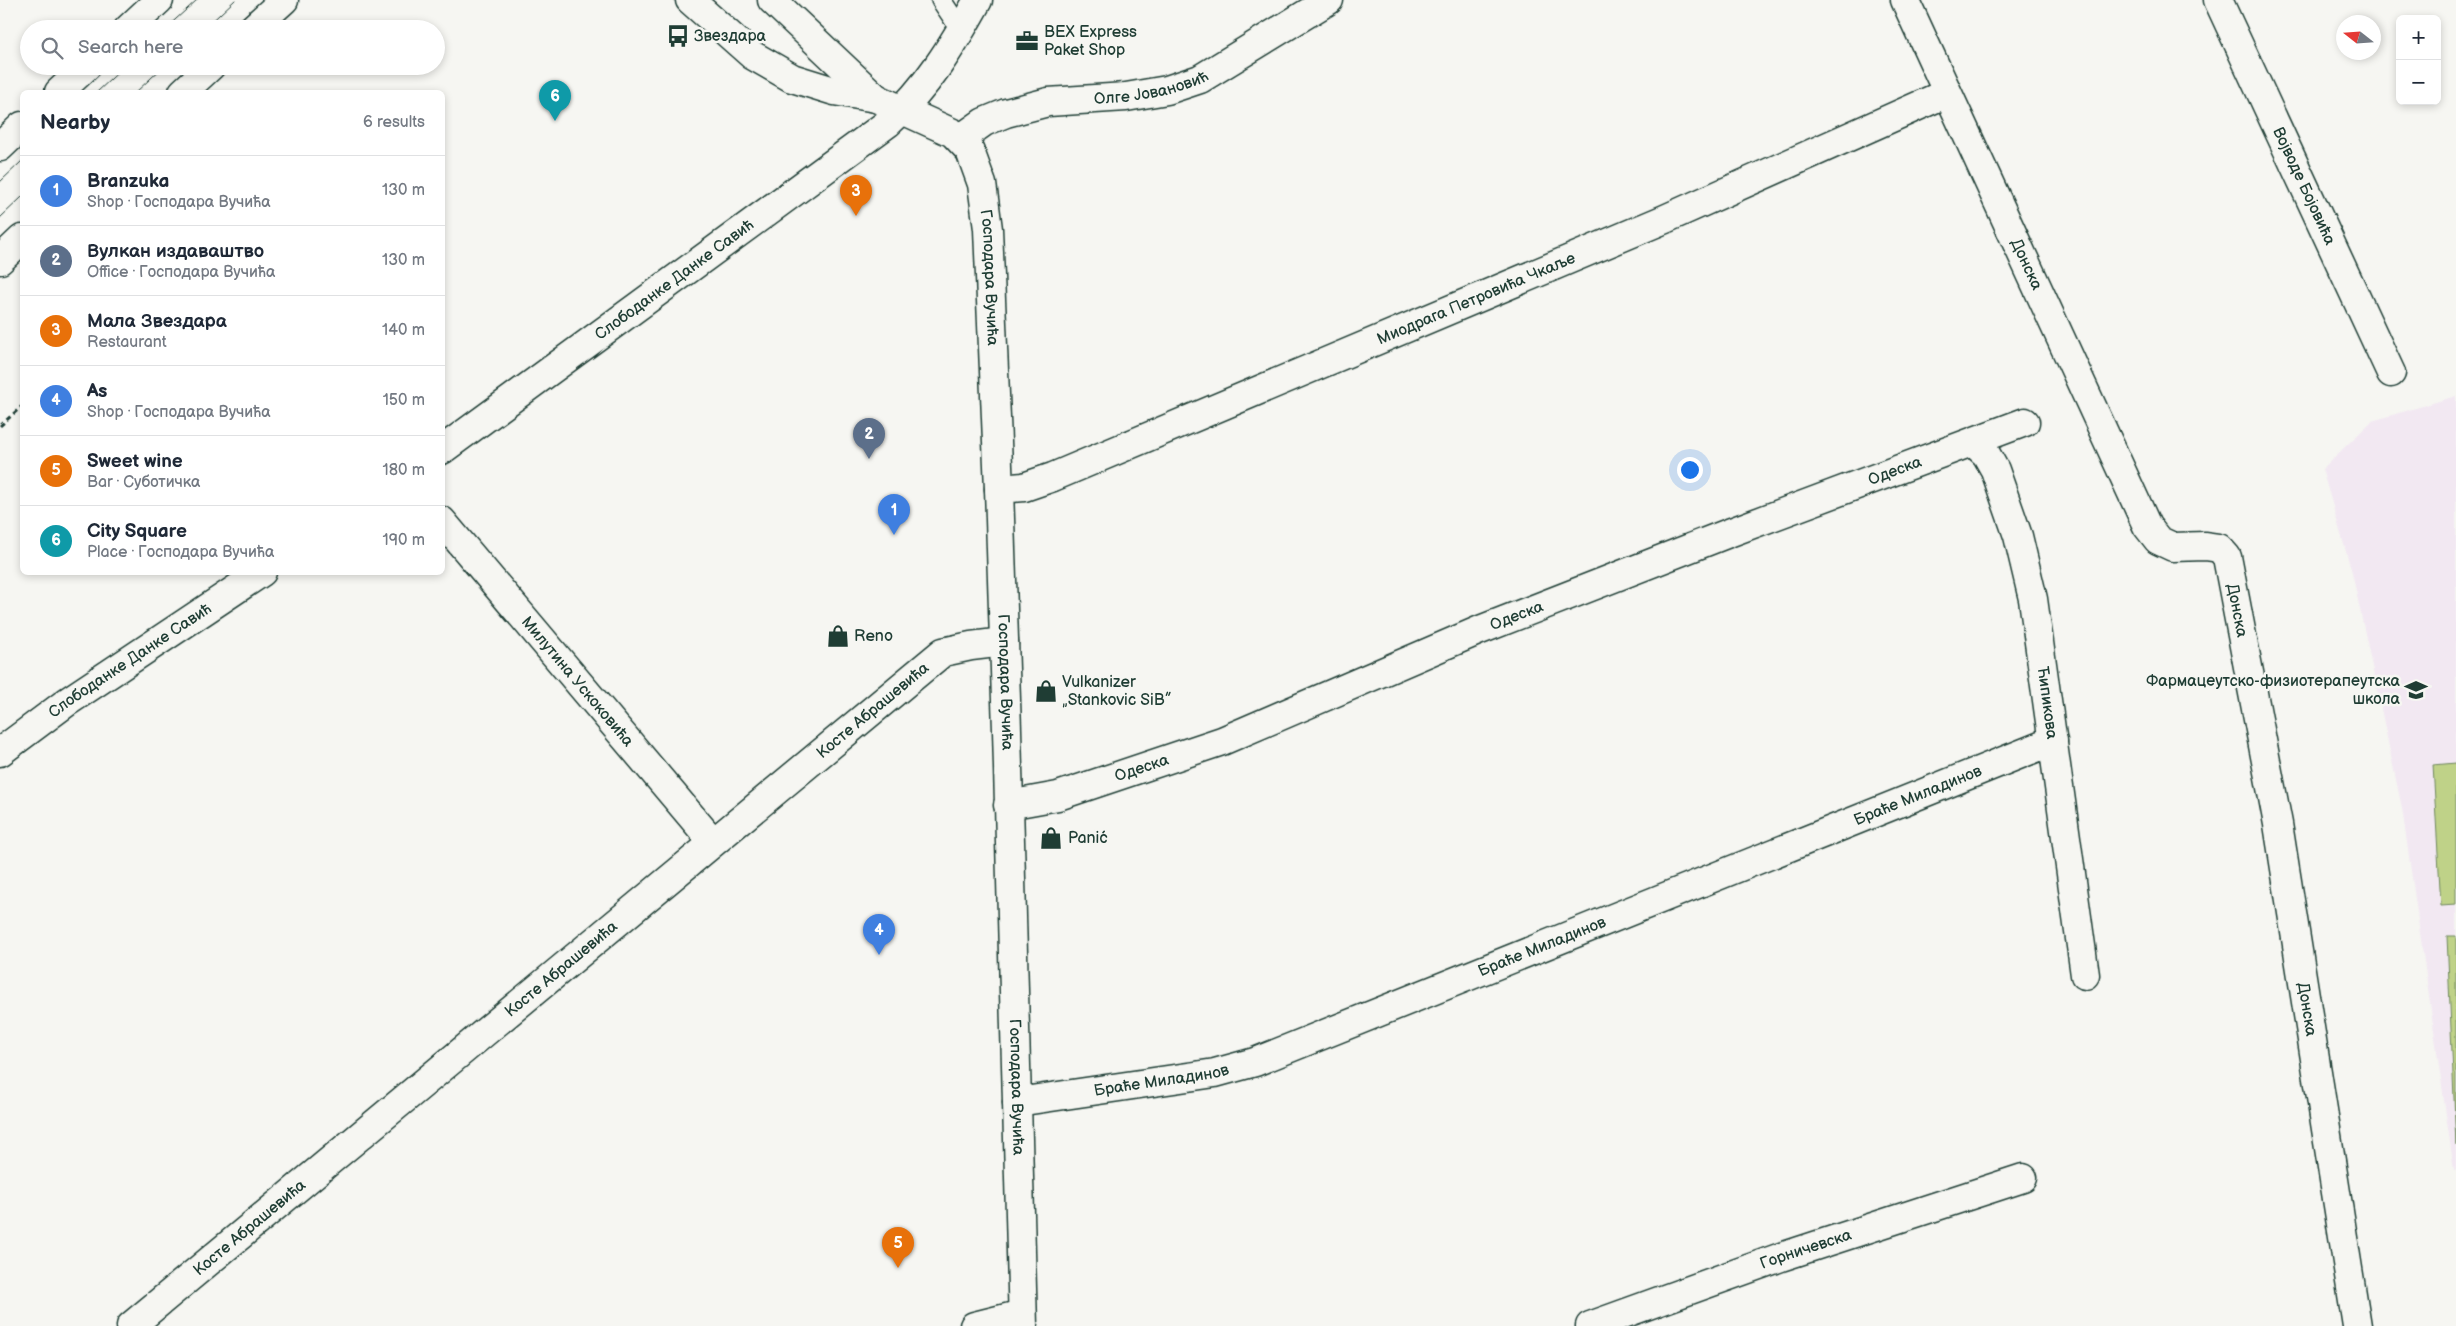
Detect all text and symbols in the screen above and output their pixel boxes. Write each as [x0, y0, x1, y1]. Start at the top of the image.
north arrow [2336, 15, 2381, 60]
map controls [2396, 15, 2441, 105]
button: + [2396, 15, 2441, 60]
search box [20, 20, 445, 75]
bus stop icon: Звездара [665, 23, 691, 49]
place label: BEX Express Paket Shop [1044, 23, 1137, 60]
place label: Звездара [694, 27, 767, 46]
office icon: BEX Express Paket Shop [1014, 28, 1040, 54]
icon: search [38, 34, 66, 62]
text: Search here [78, 36, 183, 59]
button: − [2396, 60, 2441, 105]
street label: Олге Јовановић [1093, 67, 1212, 109]
pin: 6 [539, 80, 571, 121]
text: Nearby [40, 110, 110, 135]
text: 6 results [363, 113, 425, 132]
street label: Војводе Бојовића [2269, 124, 2340, 248]
text: Branzuka [87, 170, 169, 193]
pin: 3 [840, 175, 872, 216]
text: 1 [53, 181, 59, 200]
text: 130 m [382, 181, 425, 200]
text: Shop · Господара Вучића [87, 193, 271, 212]
street label: Господара Вучића [976, 208, 1002, 347]
street label: Слободанке Данке Савић [591, 215, 757, 344]
street label: Донска [2007, 236, 2047, 293]
text: Вулкан издаваштво [87, 240, 264, 263]
street label: Миодрага Петровића Чкаље [1374, 248, 1578, 349]
text: 2 [51, 251, 61, 270]
text: 130 m [382, 251, 425, 270]
text: Office · Господара Вучића [87, 263, 275, 282]
text: Мала Звездара [87, 310, 227, 333]
text: 3 [51, 321, 61, 340]
text: 140 m [382, 321, 425, 340]
text: Restaurant [87, 333, 167, 352]
text: As [87, 380, 107, 403]
text: 4 [51, 391, 61, 410]
text: 150 m [383, 391, 425, 410]
text: Shop · Господара Вучића [87, 403, 271, 422]
pin: 2 [853, 418, 885, 459]
text: Sweet wine [87, 450, 183, 473]
street label: Одеска [1865, 452, 1925, 489]
your location [1677, 457, 1703, 483]
text: 5 [51, 461, 61, 480]
text: 180 m [383, 461, 425, 480]
text: Bar · Суботичка [87, 473, 201, 492]
pin: 1 [878, 494, 910, 535]
text: City Square [87, 520, 187, 543]
text: 6 [51, 531, 61, 550]
text: 190 m [383, 531, 425, 550]
text: Place · Господара Вучића [87, 543, 274, 562]
street label: Донска [2223, 582, 2252, 639]
street label: Одеска [1487, 597, 1547, 635]
street label: Слободанке Данке Савић [45, 599, 215, 722]
street label: Милутина Ускоковића [517, 613, 638, 751]
street label: Господара Вучића [994, 614, 1017, 751]
shop icon: Reno [825, 623, 851, 649]
place label: Reno [854, 627, 893, 646]
street label: Косте Абрашевића [813, 658, 933, 762]
street label: Ћипикова [2033, 665, 2062, 741]
place label: Фармацеутско-физиотерапеутска школа [2146, 672, 2401, 709]
place label: Vulkanizer „Stankovic SiB” [1062, 673, 1172, 710]
school or university icon: Фармацеутско-физиотерапеутска школа [2403, 677, 2429, 703]
shop icon: Vulkanizer „Stankovic SiB” [1033, 678, 1059, 704]
street label: Одеска [1112, 750, 1172, 786]
street label: Браће Миладинов [1851, 761, 1985, 830]
shop icon: Panić [1038, 825, 1064, 851]
place label: Panić [1068, 829, 1108, 848]
street label: Браће Миладинов [1475, 912, 1609, 981]
pin: 4 [863, 914, 895, 955]
street label: Косте Абрашевића [501, 917, 622, 1021]
street label: Донска [2294, 981, 2321, 1038]
street label: Господара Вучића [1005, 1019, 1028, 1156]
street label: Браће Миладинов [1093, 1060, 1232, 1100]
street label: Косте Абрашевића [189, 1175, 310, 1280]
street label: Горничевска [1757, 1225, 1854, 1273]
pin: 5 [882, 1227, 914, 1268]

